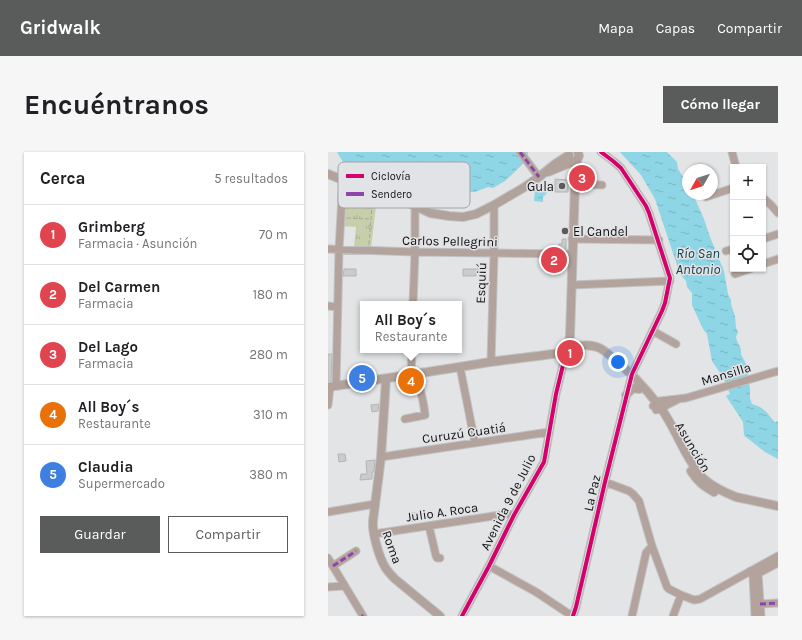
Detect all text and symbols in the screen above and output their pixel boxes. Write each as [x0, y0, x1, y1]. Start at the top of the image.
text: Gridwalk [20, 17, 101, 39]
text: Mapa [598, 20, 634, 37]
text: Capas [656, 20, 695, 37]
text: Compartir [717, 20, 782, 37]
button: Cómo llegar [663, 86, 778, 123]
text: Encuéntranos [24, 88, 209, 121]
legend [338, 162, 470, 208]
pin: 3 [569, 163, 595, 193]
north arrow [682, 164, 718, 200]
map controls [730, 164, 766, 272]
button: + [730, 164, 766, 200]
text: Cerca [40, 168, 85, 188]
text: Ciclovía [371, 170, 411, 183]
text: 5 resultados [214, 171, 288, 186]
place label: Gula [527, 179, 554, 194]
marker: Gula [557, 181, 567, 191]
text: Sendero [371, 188, 412, 201]
button: − [730, 200, 766, 236]
text: Grimberg [78, 218, 145, 236]
place label: El Candel [573, 224, 628, 239]
marker: El Candel [560, 226, 570, 236]
text: 1 [51, 227, 55, 242]
text: 70 m [259, 227, 288, 242]
street label: Carlos Pellegrini [402, 233, 498, 249]
text: Farmacia · Asunción [78, 236, 197, 251]
button: locate [730, 236, 766, 272]
pin: 2 [541, 245, 567, 275]
water label: Río San Antonio [676, 245, 720, 278]
street label: Esquiú [473, 262, 490, 304]
text: Del Carmen [78, 278, 160, 296]
text: 2 [49, 287, 57, 302]
text: 180 m [253, 287, 288, 302]
text: Farmacia [78, 296, 133, 311]
popup [360, 301, 462, 353]
text: All Boy´s [375, 311, 436, 329]
text: Restaurante [375, 329, 447, 344]
text: Del Lago [78, 338, 138, 356]
pin: 1 [557, 338, 583, 368]
text: 3 [49, 347, 57, 362]
text: 280 m [250, 347, 288, 362]
your location [608, 352, 628, 372]
text: Farmacia [78, 356, 133, 371]
street label: Mansilla [699, 359, 753, 389]
pin: 5 [349, 363, 375, 393]
pin: 4 [398, 366, 424, 396]
text: All Boy´s [78, 398, 139, 416]
text: 4 [49, 407, 57, 422]
text: 310 m [253, 407, 288, 422]
text: Restaurante [78, 416, 151, 431]
street label: Asunción [672, 419, 714, 475]
street label: Curuzú Cuatiá [421, 420, 507, 446]
street label: Avenida 9 de Julio [477, 451, 539, 553]
text: Claudia [78, 458, 133, 476]
text: 5 [49, 467, 57, 482]
text: 380 m [249, 467, 288, 482]
street label: La Paz [581, 473, 603, 513]
text: Supermercado [78, 476, 165, 491]
street label: Julio A. Roca [405, 500, 479, 524]
button: Guardar [40, 516, 160, 553]
button: Compartir [168, 516, 288, 553]
street label: Roma [379, 528, 405, 566]

